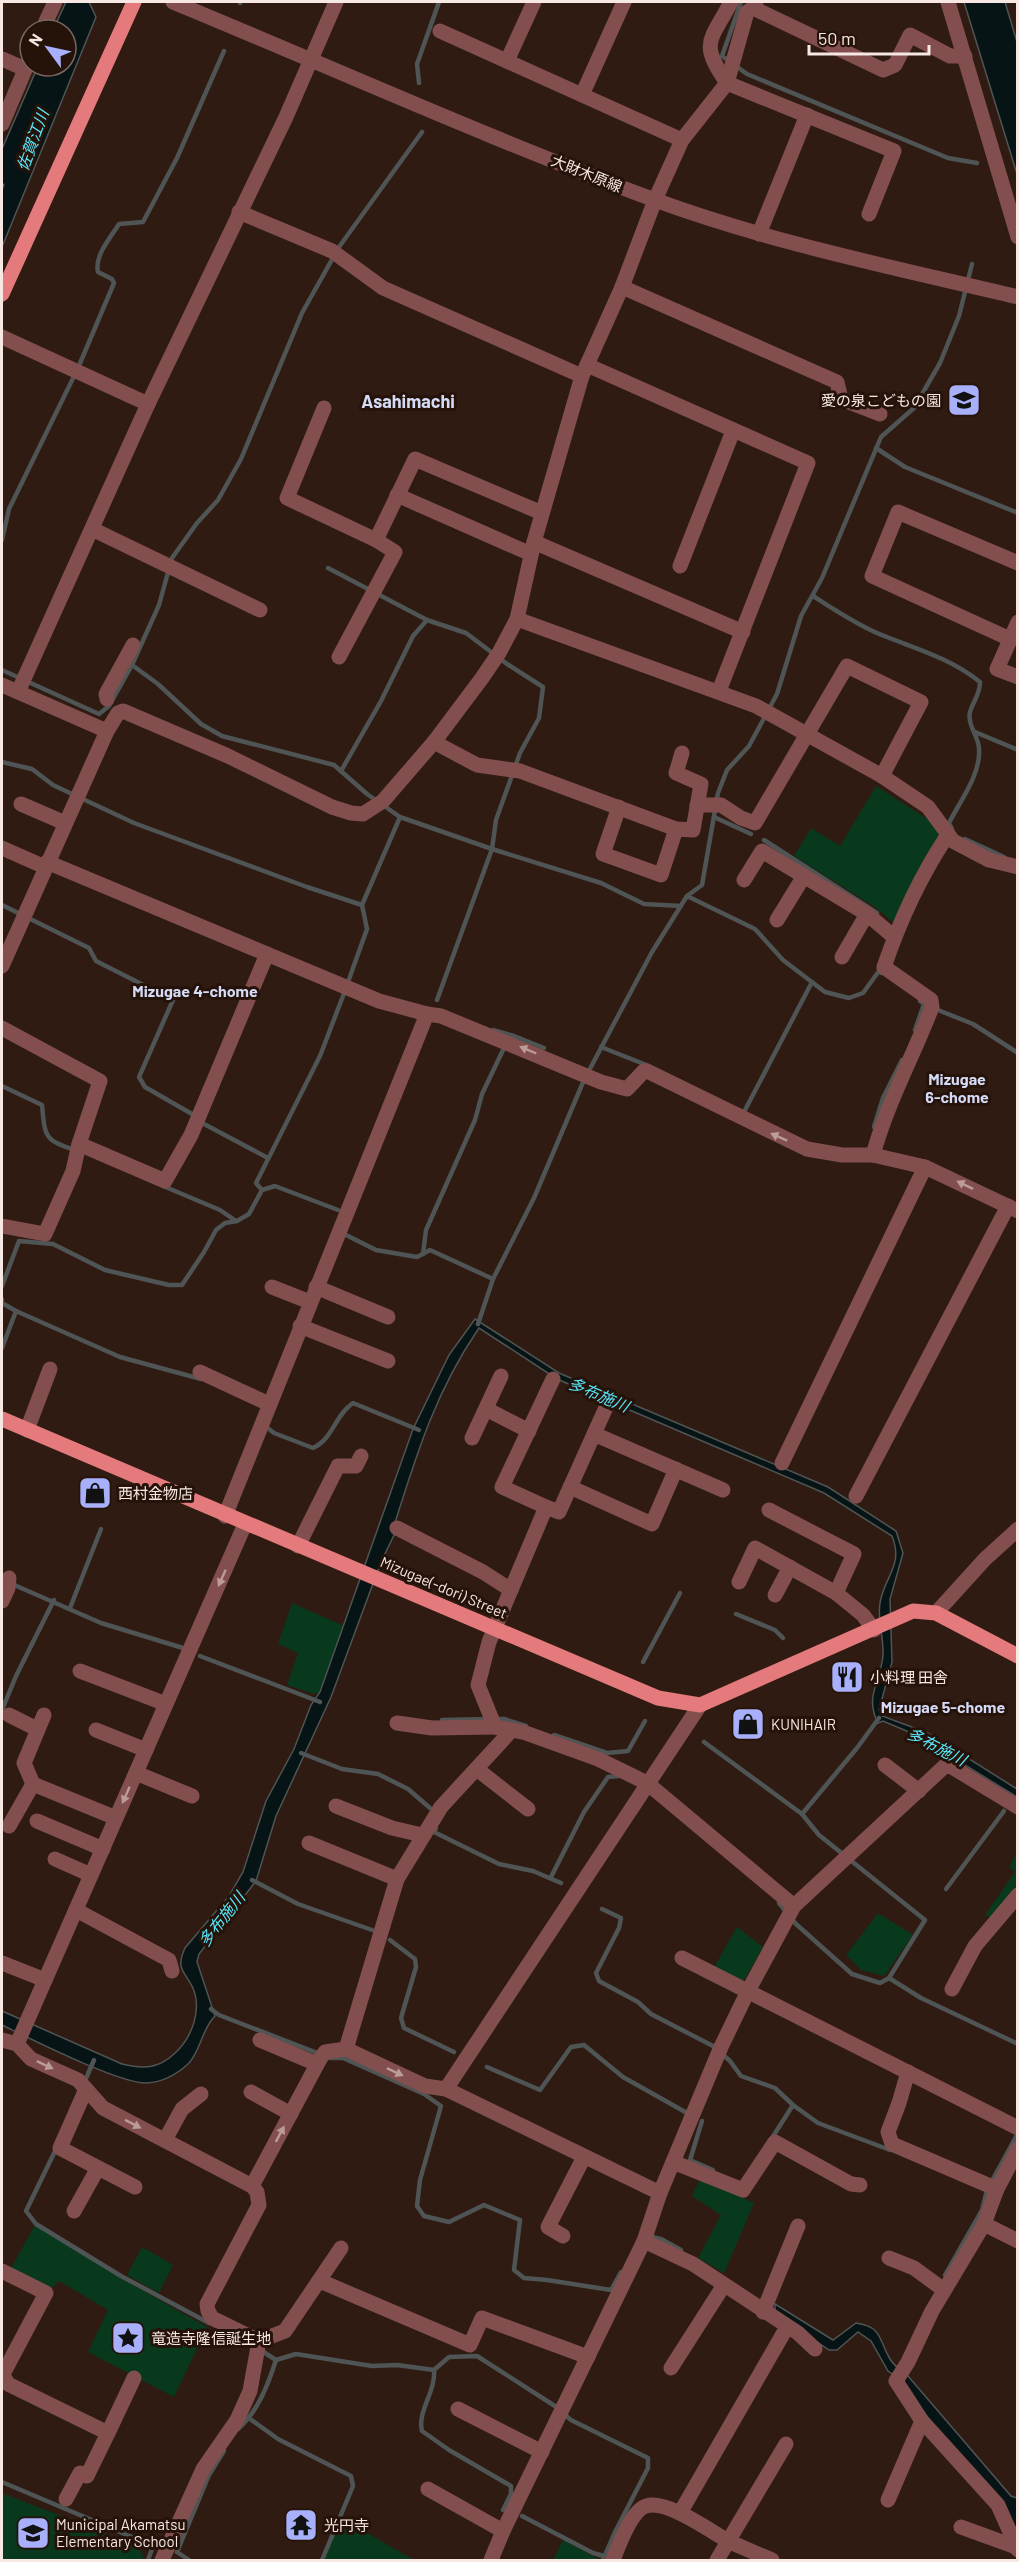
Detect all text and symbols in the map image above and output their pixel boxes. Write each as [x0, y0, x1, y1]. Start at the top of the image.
north arrow [18, 18, 78, 78]
scale bar [809, 18, 929, 56]
text: 50 m [818, 27, 856, 49]
text: N [24, 30, 46, 49]
water label: 佐賀江川 [12, 105, 53, 173]
street label: 大財木原線 [549, 151, 625, 195]
school or university icon: 愛の泉こどもの園 [946, 382, 982, 418]
district label: Asahimachi [361, 390, 455, 412]
place label: 愛の泉こどもの園 [821, 391, 941, 409]
district label: Mizugae 4-chome [132, 981, 258, 1000]
one-way arrow [519, 1046, 536, 1055]
district label: Mizugae 6-chome [925, 1069, 989, 1106]
one-way arrow [769, 1132, 787, 1142]
one-way arrow [957, 1180, 974, 1189]
water label: 多布施川 [566, 1373, 634, 1416]
shop icon: 西村金物店 [77, 1475, 113, 1511]
place label: 西村金物店 [118, 1484, 193, 1502]
street label: Mizugae(-dori) Street [378, 1552, 510, 1622]
one-way arrow [217, 1569, 227, 1587]
restaurant icon: 小料理 田舎 [829, 1659, 865, 1695]
place label: 小料理 田舎 [870, 1668, 948, 1686]
district label: Mizugae 5-chome [881, 1697, 1005, 1716]
shop icon: KUNIHAIR [730, 1706, 766, 1742]
place label: KUNIHAIR [771, 1715, 836, 1733]
water label: 多布施川 [904, 1723, 972, 1770]
one-way arrow [122, 1786, 131, 1803]
water label: 多布施川 [194, 1886, 249, 1950]
one-way arrow [37, 2061, 54, 2070]
one-way arrow [386, 2067, 404, 2077]
one-way arrow [124, 2118, 142, 2128]
one-way arrow [275, 2125, 285, 2142]
place icon: 竜造寺隆信誕生地 [110, 2320, 146, 2356]
place label: 竜造寺隆信誕生地 [151, 2329, 271, 2347]
temple icon: 光円寺 [283, 2507, 319, 2543]
school or university icon: Municipal Akamatsu Elementary School [15, 2515, 51, 2551]
place label: Municipal Akamatsu Elementary School [56, 2515, 186, 2550]
place label: 光円寺 [324, 2516, 369, 2534]

